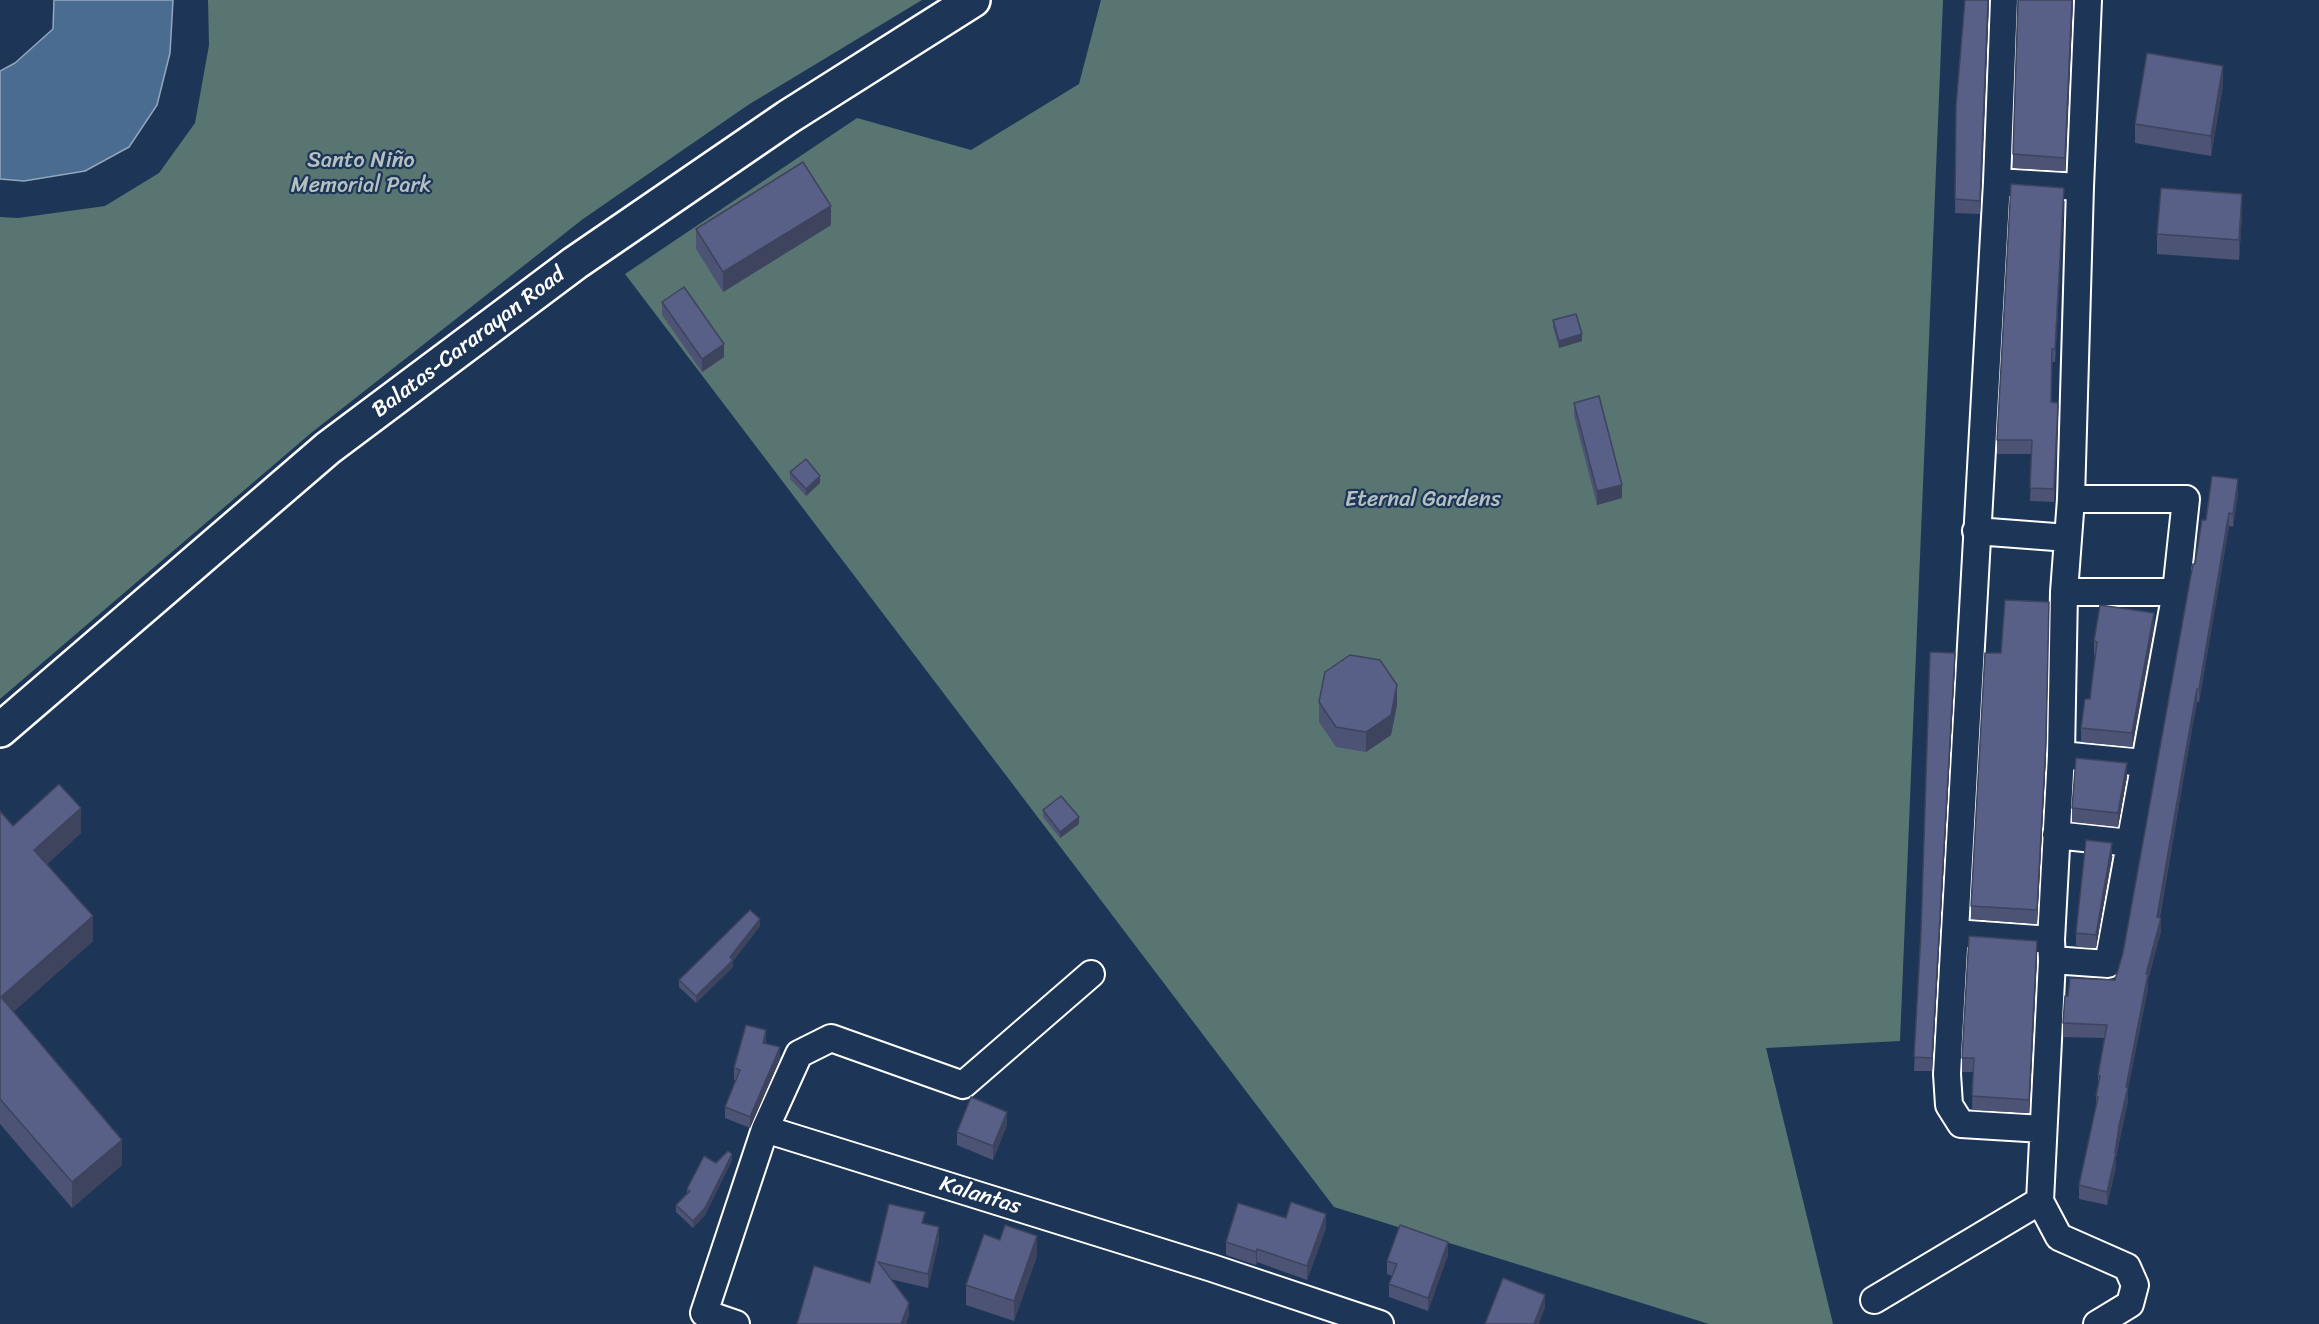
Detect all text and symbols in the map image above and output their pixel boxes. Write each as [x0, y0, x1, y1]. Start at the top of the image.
park label: Santo Niño Memorial Park [291, 148, 431, 200]
street label: Balatas-Cararayan Road [368, 262, 570, 424]
park label: Eternal Gardens [1345, 487, 1501, 513]
street label: Kalantas [936, 1171, 1024, 1221]

